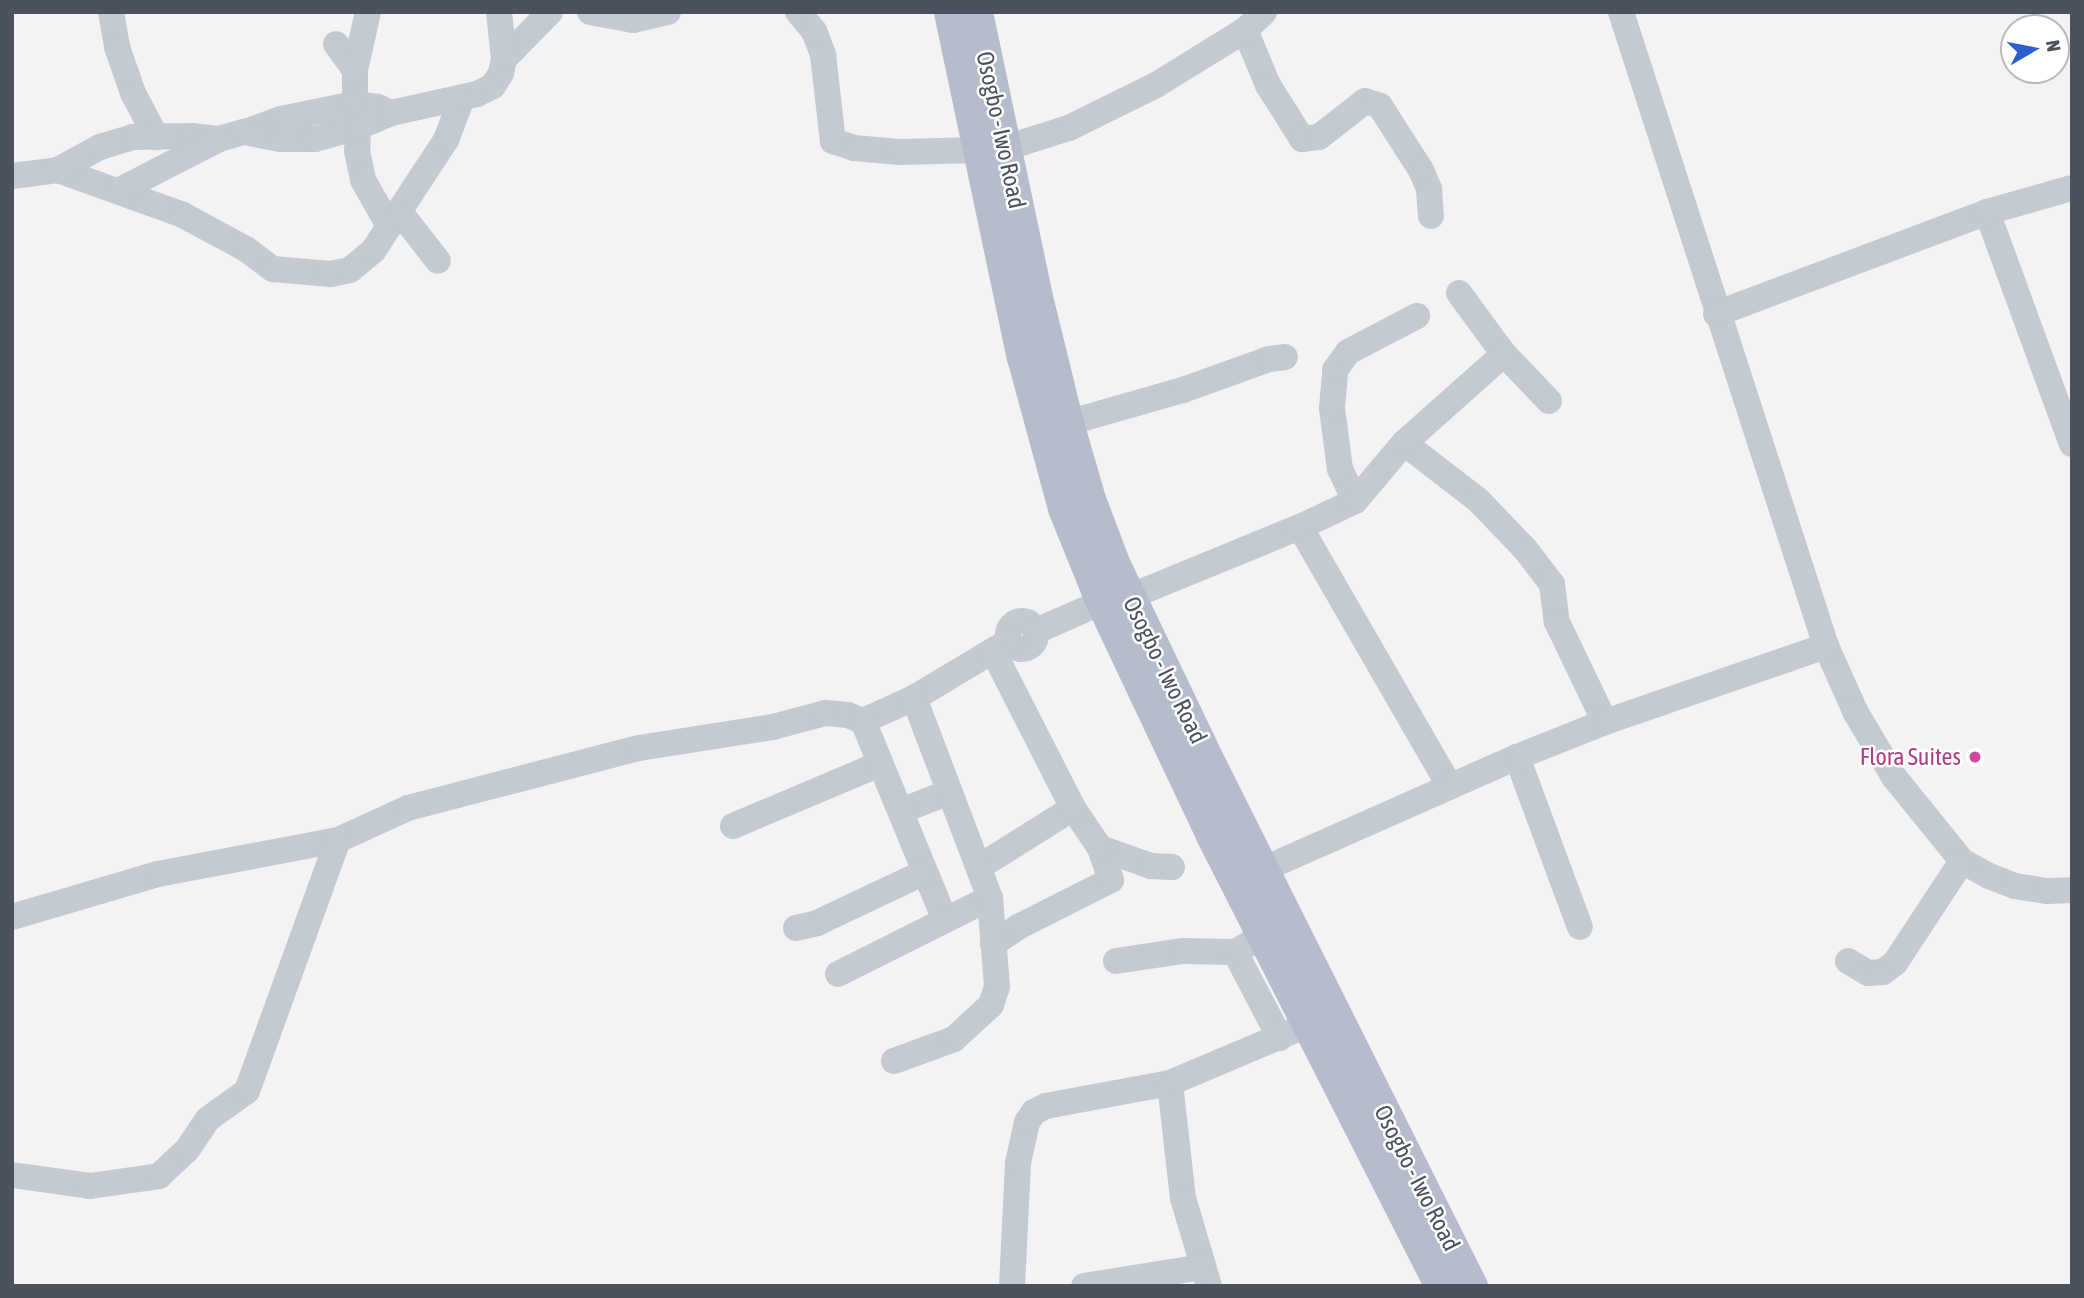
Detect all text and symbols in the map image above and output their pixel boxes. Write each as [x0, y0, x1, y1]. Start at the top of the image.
north arrow [2000, 14, 2070, 84]
text: N [2042, 38, 2066, 53]
street label: Osogbo - Iwo Road [970, 49, 1032, 211]
street label: Osogbo - Iwo Road [1117, 592, 1213, 748]
place label: Flora Suites [1860, 743, 1961, 771]
marker: Flora Suites [1967, 749, 1983, 765]
street label: Osogbo - Iwo Road [1368, 1100, 1466, 1256]

